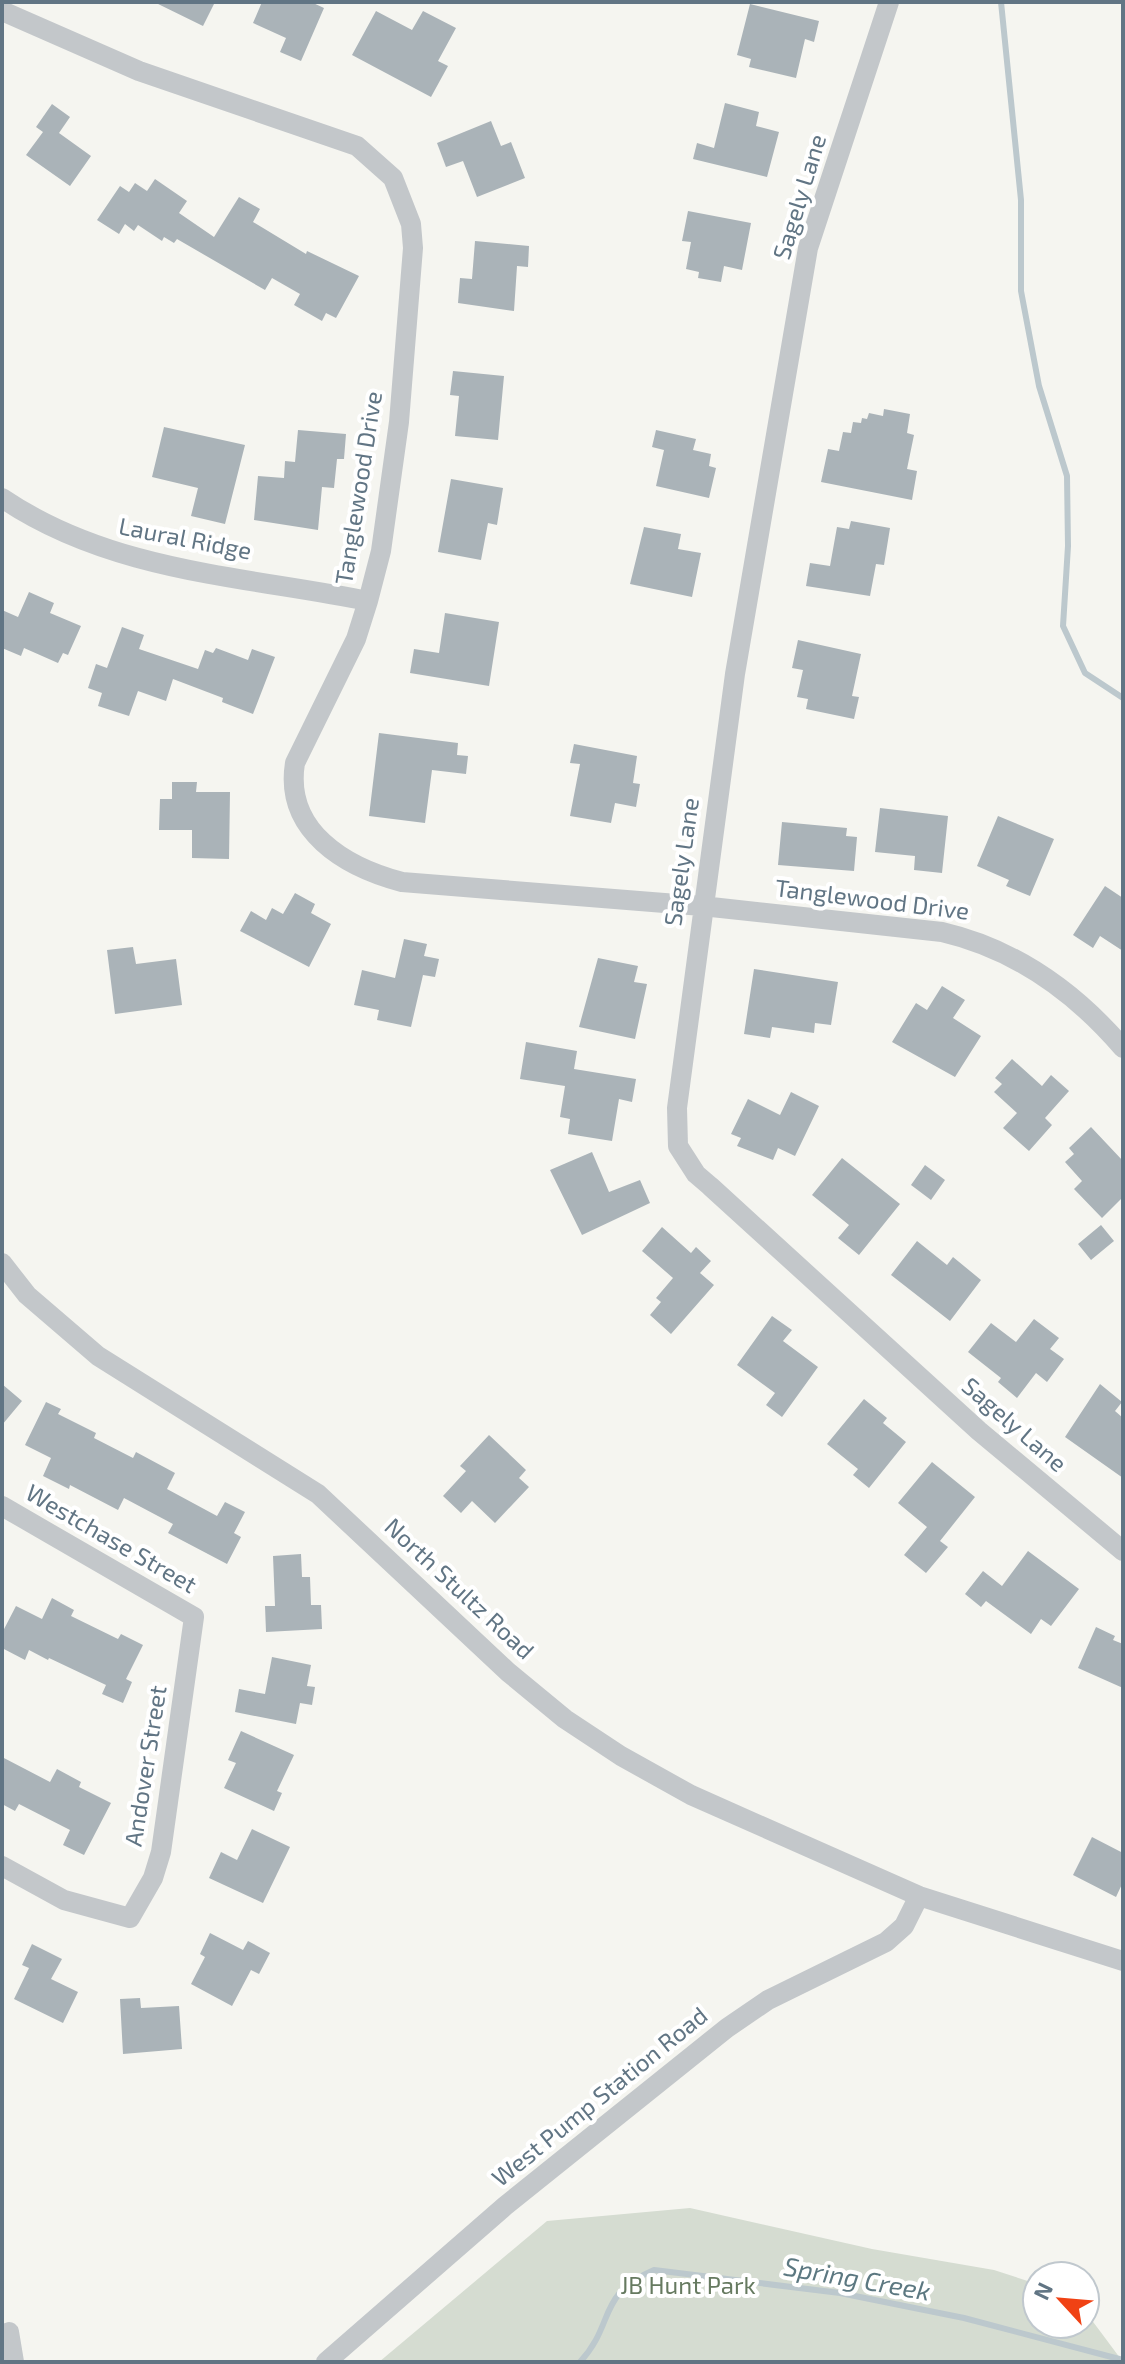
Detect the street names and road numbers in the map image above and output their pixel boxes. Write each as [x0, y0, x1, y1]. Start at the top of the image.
street label: Sagely Lane [766, 130, 831, 263]
street label: Tanglewood Drive [328, 389, 387, 586]
street label: Laural Ridge [116, 510, 254, 565]
street label: Sagely Lane [657, 796, 704, 928]
street label: Tanglewood Drive [774, 872, 971, 925]
street label: Sagely Lane [957, 1371, 1073, 1477]
street label: Westchase Street [21, 1477, 202, 1598]
street label: North Stultz Road [379, 1511, 541, 1665]
street label: Andover Street [117, 1683, 172, 1848]
street label: West Pump Station Road [485, 2000, 713, 2192]

